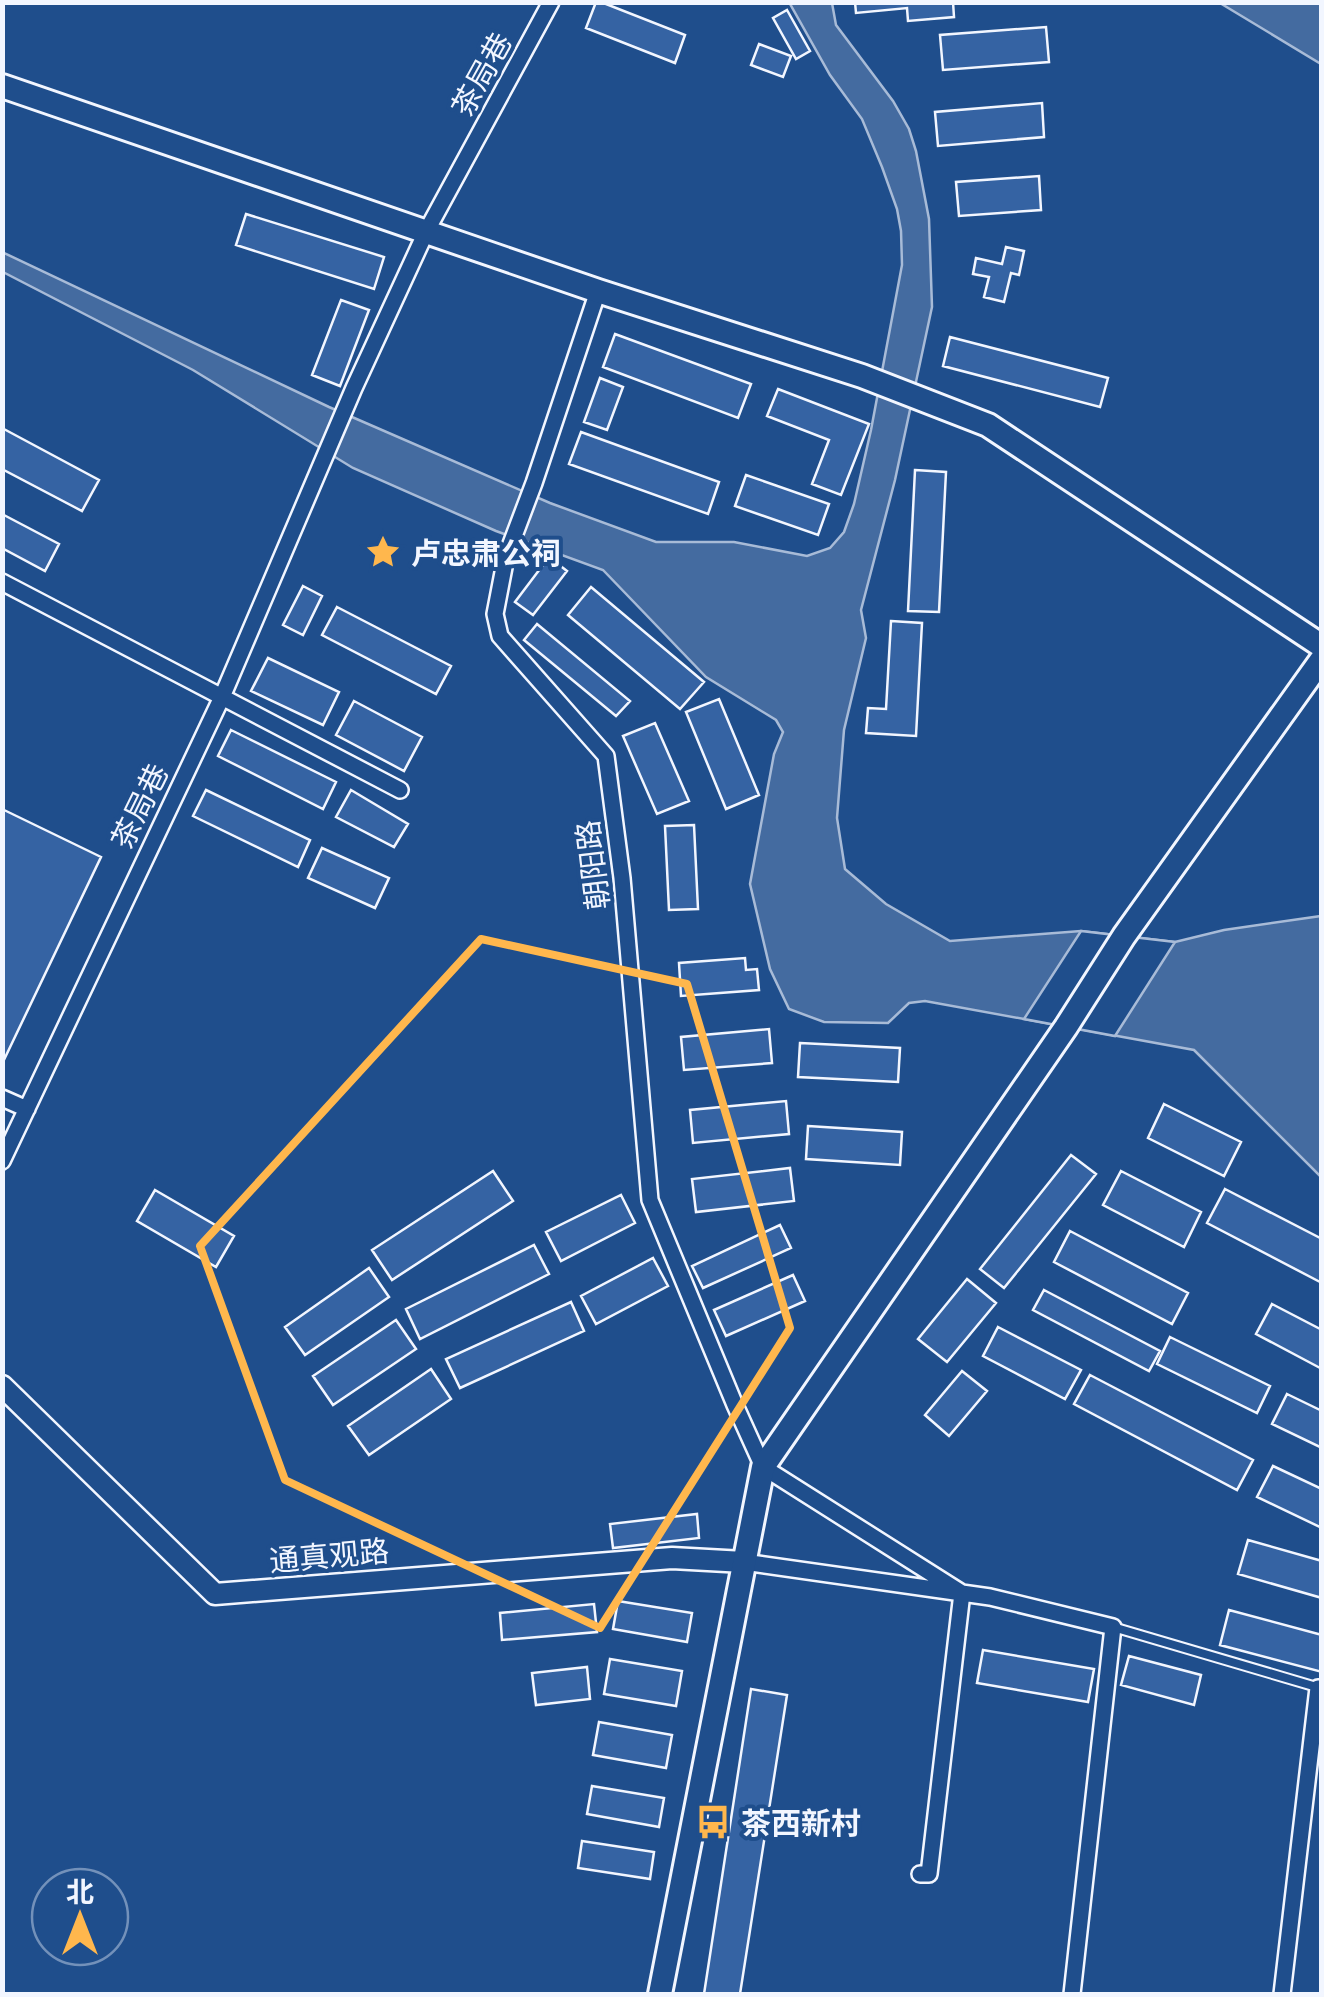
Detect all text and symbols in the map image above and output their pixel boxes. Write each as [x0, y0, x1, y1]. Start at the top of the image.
street label: 茶局巷 [442, 25, 520, 123]
place icon: 卢忠肃公祠 [364, 533, 402, 571]
place label: 卢忠肃公祠 [411, 533, 561, 572]
street label: 茶局巷 [102, 757, 176, 855]
street label: 朝阳路 [567, 818, 617, 912]
street label: 通真观路 [268, 1530, 390, 1580]
bus stop icon: 茶西新村 [694, 1803, 732, 1841]
place label: 茶西新村 [741, 1803, 861, 1842]
north arrow [30, 1867, 130, 1967]
text: 北 [66, 1873, 94, 1910]

